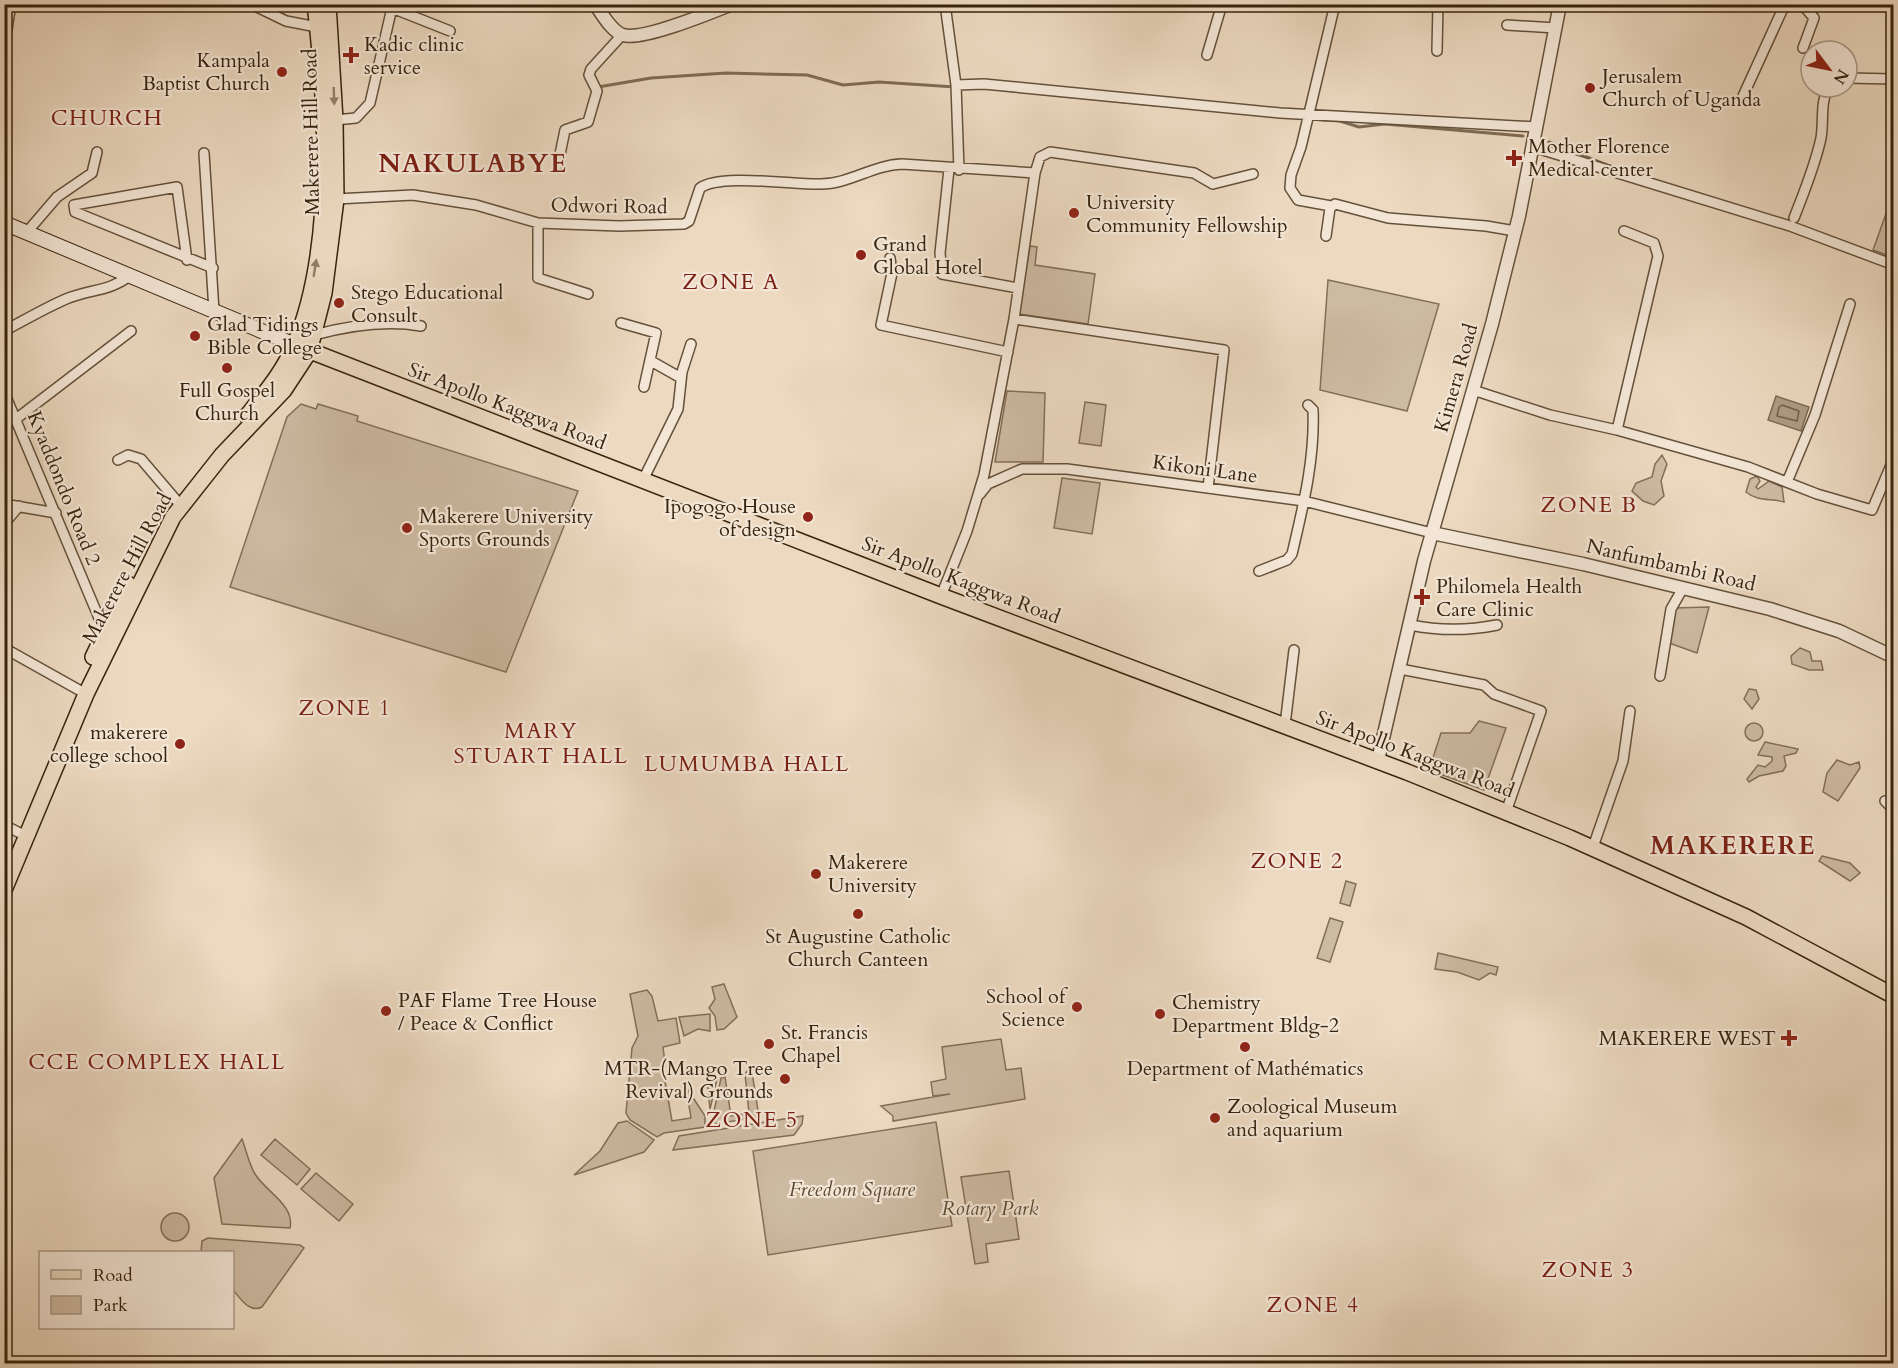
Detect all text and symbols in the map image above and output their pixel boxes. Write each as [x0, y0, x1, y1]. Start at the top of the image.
place label: Kadic clinic service [364, 31, 464, 81]
north arrow [1799, 39, 1859, 99]
marker: Kadic clinic service [342, 46, 360, 64]
place label: Kampala Baptist Church [142, 47, 270, 97]
street label: Makerere Hill Road [296, 48, 326, 216]
place label: Jerusalem Church of Uganda [1599, 63, 1761, 113]
marker: Kampala Baptist Church [275, 65, 289, 79]
text: N [1828, 65, 1854, 88]
marker: Jerusalem Church of Uganda [1583, 81, 1597, 95]
one-way arrow [330, 87, 339, 106]
district label: CHURCH [51, 103, 163, 133]
place label: Mother Florence Medical center [1528, 133, 1670, 183]
district label: NAKULABYE [378, 146, 568, 181]
marker: Mother Florence Medical center [1505, 149, 1523, 167]
place label: University Community Fellowship [1086, 189, 1288, 239]
street label: Odwori Road [550, 191, 668, 221]
marker: University Community Fellowship [1067, 206, 1081, 220]
place label: Grand Global Hotel [873, 231, 983, 281]
marker: Grand Global Hotel [854, 248, 868, 262]
one-way arrow [311, 259, 320, 278]
district label: ZONE A [682, 267, 780, 297]
place label: Stego Educational Consult [351, 279, 503, 329]
marker: Stego Educational Consult [332, 296, 346, 310]
place label: Glad Tidings Bible College [207, 311, 322, 361]
street label: Kimera Road [1428, 320, 1484, 435]
marker: Glad Tidings Bible College [188, 329, 202, 343]
street label: Sir Apollo Kaggwa Road [404, 356, 610, 456]
marker: Full Gospel Church [220, 361, 234, 375]
place label: Full Gospel Church [179, 377, 275, 427]
street label: Kyaddondo Road 2 [21, 407, 107, 569]
street label: Kikoni Lane [1151, 448, 1259, 490]
street label: Makerere Hill Road [76, 488, 178, 648]
district label: ZONE B [1541, 490, 1637, 520]
place label: Ipogogo House of design [664, 493, 797, 543]
place label: Makerere University Sports Grounds [419, 503, 594, 553]
marker: Ipogogo House of design [801, 510, 815, 524]
marker: Makerere University Sports Grounds [400, 521, 414, 535]
street label: Sir Apollo Kaggwa Road [858, 530, 1064, 630]
street label: Nanfumbambi Road [1584, 532, 1759, 598]
place label: Philomela Health Care Clinic [1436, 573, 1582, 623]
marker: Philomela Health Care Clinic [1413, 588, 1431, 606]
district label: ZONE 1 [298, 693, 392, 723]
street label: Sir Apollo Kaggwa Road [1312, 704, 1518, 804]
district label: MARY STUART HALL [453, 716, 629, 771]
place label: makerere college school [50, 719, 168, 769]
marker: makerere college school [173, 737, 187, 751]
district label: LUMUMBA HALL [644, 749, 850, 779]
district label: MAKERERE [1650, 828, 1816, 863]
district label: ZONE 2 [1250, 846, 1344, 876]
place label: Makerere University [828, 849, 917, 899]
marker: Makerere University [809, 867, 823, 881]
marker: St Augustine Catholic Church Canteen [851, 907, 865, 921]
place label: St Augustine Catholic Church Canteen [765, 923, 951, 973]
place label: School of Science [986, 983, 1068, 1033]
place label: PAF Flame Tree House / Peace & Conflict [398, 987, 597, 1037]
place label: Chemistry Department Bldg-2 [1172, 989, 1339, 1039]
marker: School of Science [1070, 1000, 1084, 1014]
marker: PAF Flame Tree House / Peace & Conflict [379, 1004, 393, 1018]
marker: Chemistry Department Bldg-2 [1153, 1007, 1167, 1021]
place label: St. Francis Chapel [781, 1019, 868, 1069]
place label: MAKERERE WEST [1599, 1025, 1776, 1052]
marker: MAKERERE WEST [1780, 1029, 1798, 1047]
marker: St. Francis Chapel [762, 1037, 776, 1051]
marker: Department of Mathématics [1238, 1040, 1252, 1054]
district label: CCE COMPLEX HALL [28, 1047, 286, 1077]
place label: MTR-(Mango Tree Revival) Grounds [604, 1055, 773, 1105]
place label: Department of Mathématics [1127, 1055, 1363, 1082]
marker: MTR-(Mango Tree Revival) Grounds [778, 1072, 792, 1086]
place label: Zoological Museum and aquarium [1227, 1093, 1397, 1143]
district label: ZONE 5 [705, 1105, 799, 1135]
marker: Zoological Museum and aquarium [1208, 1111, 1222, 1125]
park label: Freedom Square [789, 1176, 915, 1203]
park label: Rotary Park [942, 1195, 1038, 1222]
legend [39, 1251, 234, 1329]
district label: ZONE 3 [1541, 1255, 1635, 1285]
text: Road [93, 1263, 133, 1288]
district label: ZONE 4 [1266, 1290, 1360, 1320]
text: Park [93, 1293, 128, 1318]

